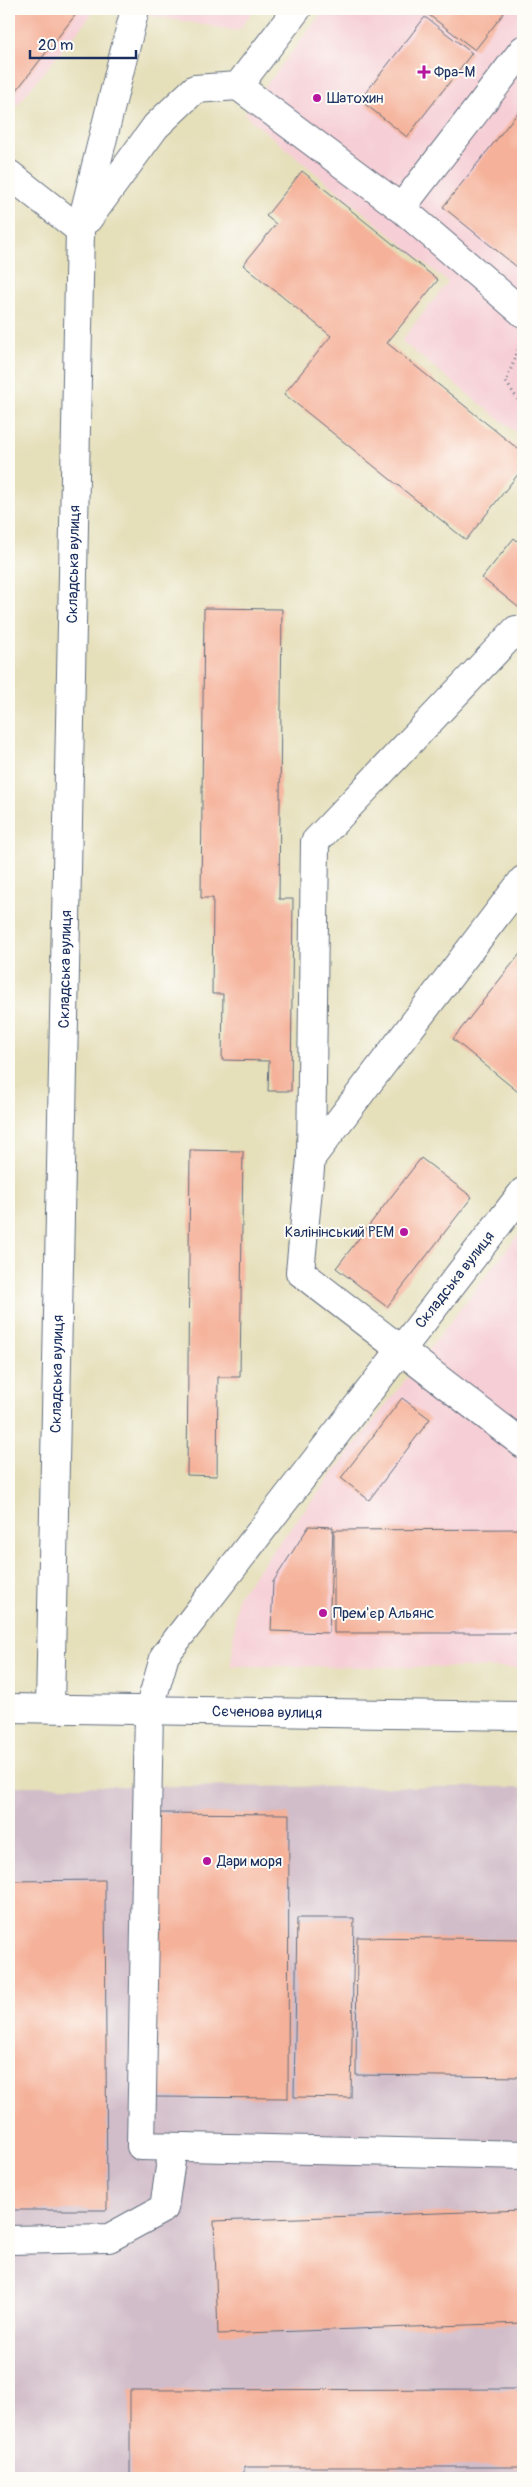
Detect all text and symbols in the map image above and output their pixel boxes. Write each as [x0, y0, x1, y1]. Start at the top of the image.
scale bar [30, 28, 136, 60]
text: 20 m [38, 36, 73, 55]
place label: Фра-М [434, 63, 475, 82]
marker: Фра-М [418, 66, 430, 78]
place label: Шатохин [327, 89, 383, 108]
marker: Шатохин [311, 92, 323, 104]
street label: Складська вулиця [63, 505, 84, 624]
street label: Складська вулиця [54, 910, 76, 1028]
place label: Калінінський РЕМ [285, 1223, 394, 1242]
marker: Калінінський РЕМ [398, 1226, 410, 1238]
street label: Складська вулиця [411, 1228, 499, 1332]
street label: Складська вулиця [46, 1315, 67, 1433]
place label: Прем'єр Альянс [333, 1604, 435, 1623]
marker: Прем'єр Альянс [317, 1607, 329, 1619]
street label: Сєченова вулиця [212, 1702, 322, 1722]
place label: Дари моря [216, 1852, 282, 1871]
marker: Дари моря [201, 1855, 213, 1867]

